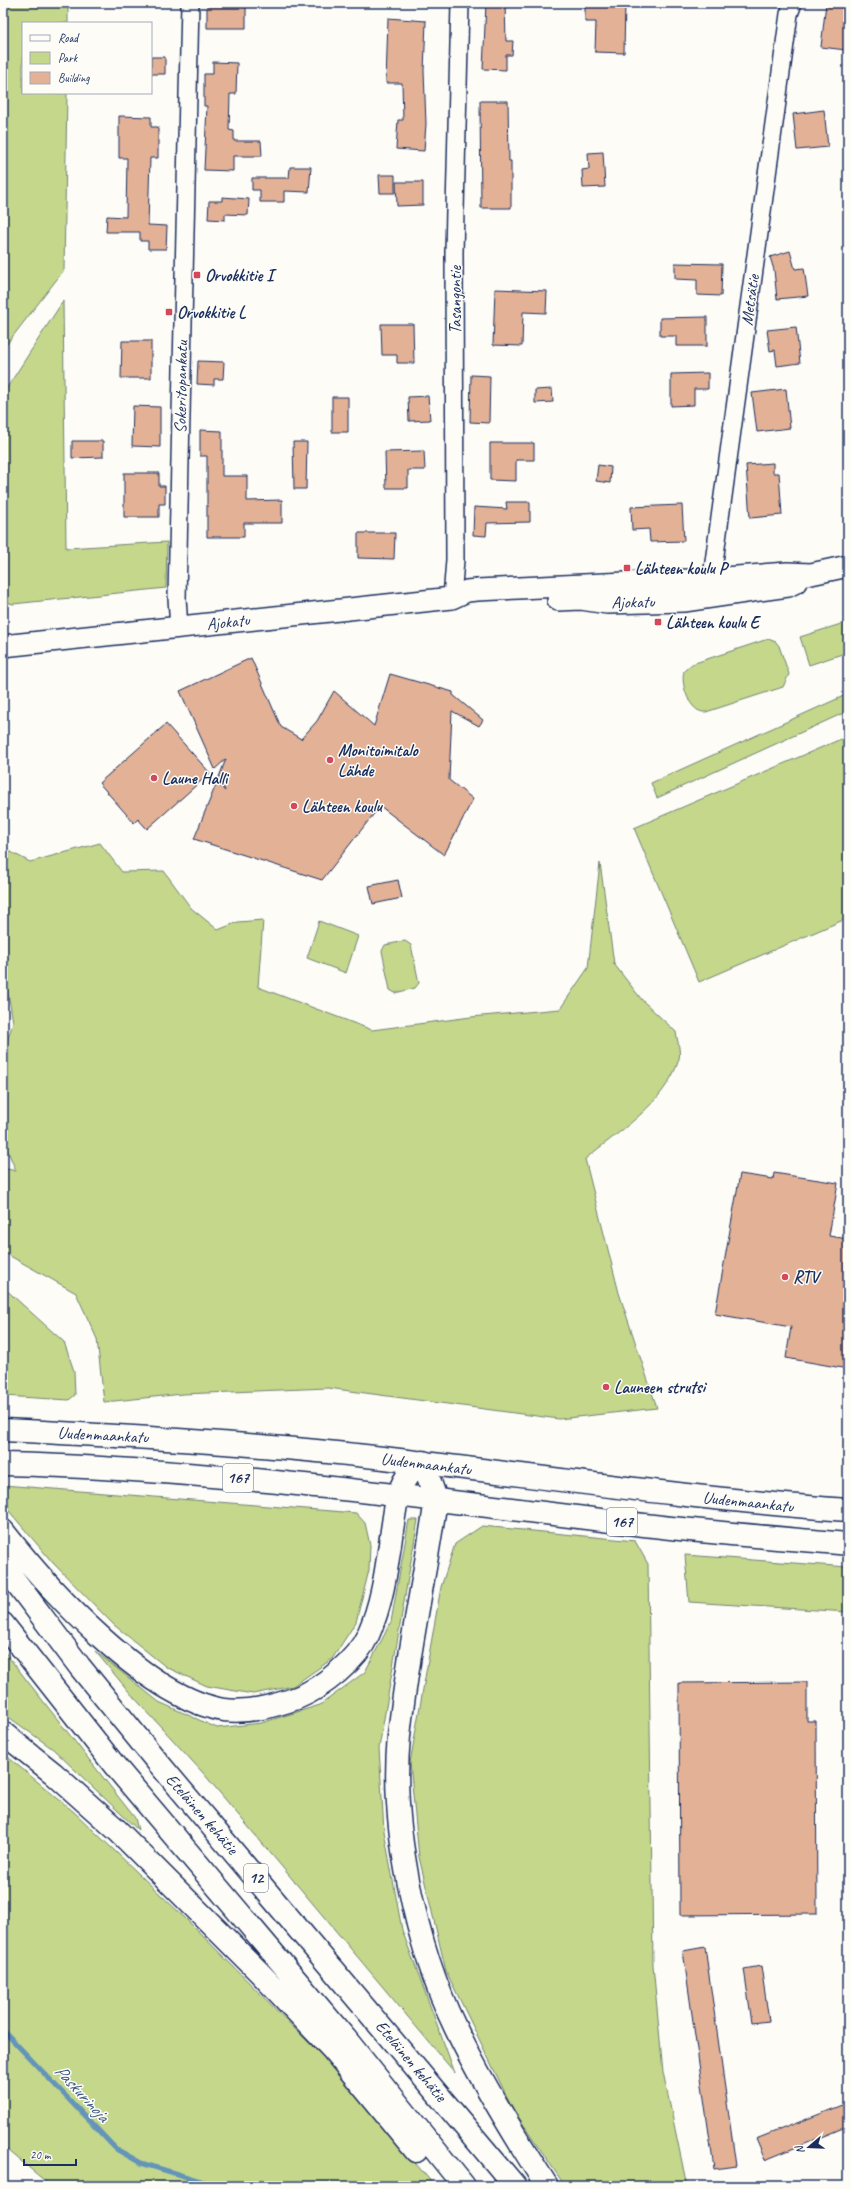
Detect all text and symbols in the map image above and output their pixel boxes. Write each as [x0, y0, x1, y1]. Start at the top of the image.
legend [22, 22, 152, 94]
text: Road [58, 30, 80, 46]
text: Park [58, 50, 79, 66]
text: Building [58, 70, 90, 86]
place label: Orvokkitie I [205, 265, 277, 286]
street label: Tasangontie [445, 265, 466, 334]
marker: Orvokkitie I [192, 270, 202, 280]
street label: Metsätie [736, 272, 764, 327]
place label: Orvokkitie L [177, 302, 246, 323]
marker: Orvokkitie L [164, 307, 174, 317]
street label: Sokeritopankatu [170, 339, 192, 434]
place label: Lähteen koulu P [635, 558, 730, 579]
marker: Lähteen koulu P [622, 563, 632, 573]
street label: Ajokatu [611, 591, 656, 613]
street label: Ajokatu [205, 609, 252, 635]
place label: Lähteen koulu E [666, 612, 762, 633]
marker: Lähteen koulu E [653, 617, 663, 627]
place label: Monitoimitalo Lähde [338, 740, 420, 781]
marker: Monitoimitalo Lähde [325, 755, 335, 765]
place label: Laune Halli [162, 768, 230, 789]
marker: Laune Halli [149, 773, 159, 783]
place label: Lähteen koulu [302, 796, 383, 817]
marker: Lähteen koulu [289, 801, 299, 811]
place label: RTV [793, 1267, 822, 1288]
marker: RTV [780, 1272, 790, 1282]
place label: Launeen strutsi [614, 1377, 708, 1398]
marker: Launeen strutsi [601, 1382, 611, 1392]
street label: Uudenmaankatu [57, 1422, 151, 1448]
street label: Uudenmaankatu [380, 1448, 474, 1480]
road number: 167 [223, 1464, 253, 1492]
street label: Uudenmaankatu [702, 1487, 796, 1517]
road number: 167 [607, 1508, 637, 1536]
street label: Eteläinen kehätie [161, 1769, 244, 1860]
road number: 12 [244, 1864, 268, 1892]
street label: Eteläinen kehätie [371, 2016, 452, 2107]
water label: Paskurinoja [50, 2060, 115, 2127]
north arrow [789, 2127, 829, 2167]
scale bar [24, 2141, 76, 2167]
text: N [791, 2143, 807, 2156]
text: 20 m [30, 2147, 52, 2163]

